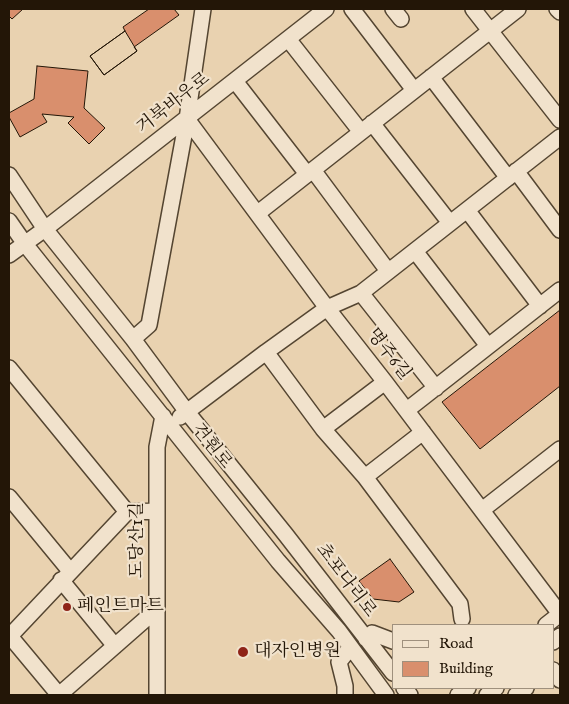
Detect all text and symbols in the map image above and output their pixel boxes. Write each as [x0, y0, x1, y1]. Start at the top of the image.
street label: 거북바우로 [133, 69, 215, 139]
street label: 명주6길 [361, 325, 415, 385]
street label: 견훤로 [186, 420, 236, 474]
street label: 도당산1길 [127, 502, 149, 578]
street label: 초포다리로 [310, 540, 380, 622]
place label: 페인트마트 [77, 596, 164, 618]
marker: 페인트마트 [61, 601, 73, 613]
legend [392, 624, 554, 689]
text: Road [439, 634, 473, 653]
place label: 대자인병원 [254, 641, 341, 663]
marker: 대자인병원 [236, 645, 250, 659]
text: Building [439, 659, 493, 678]

